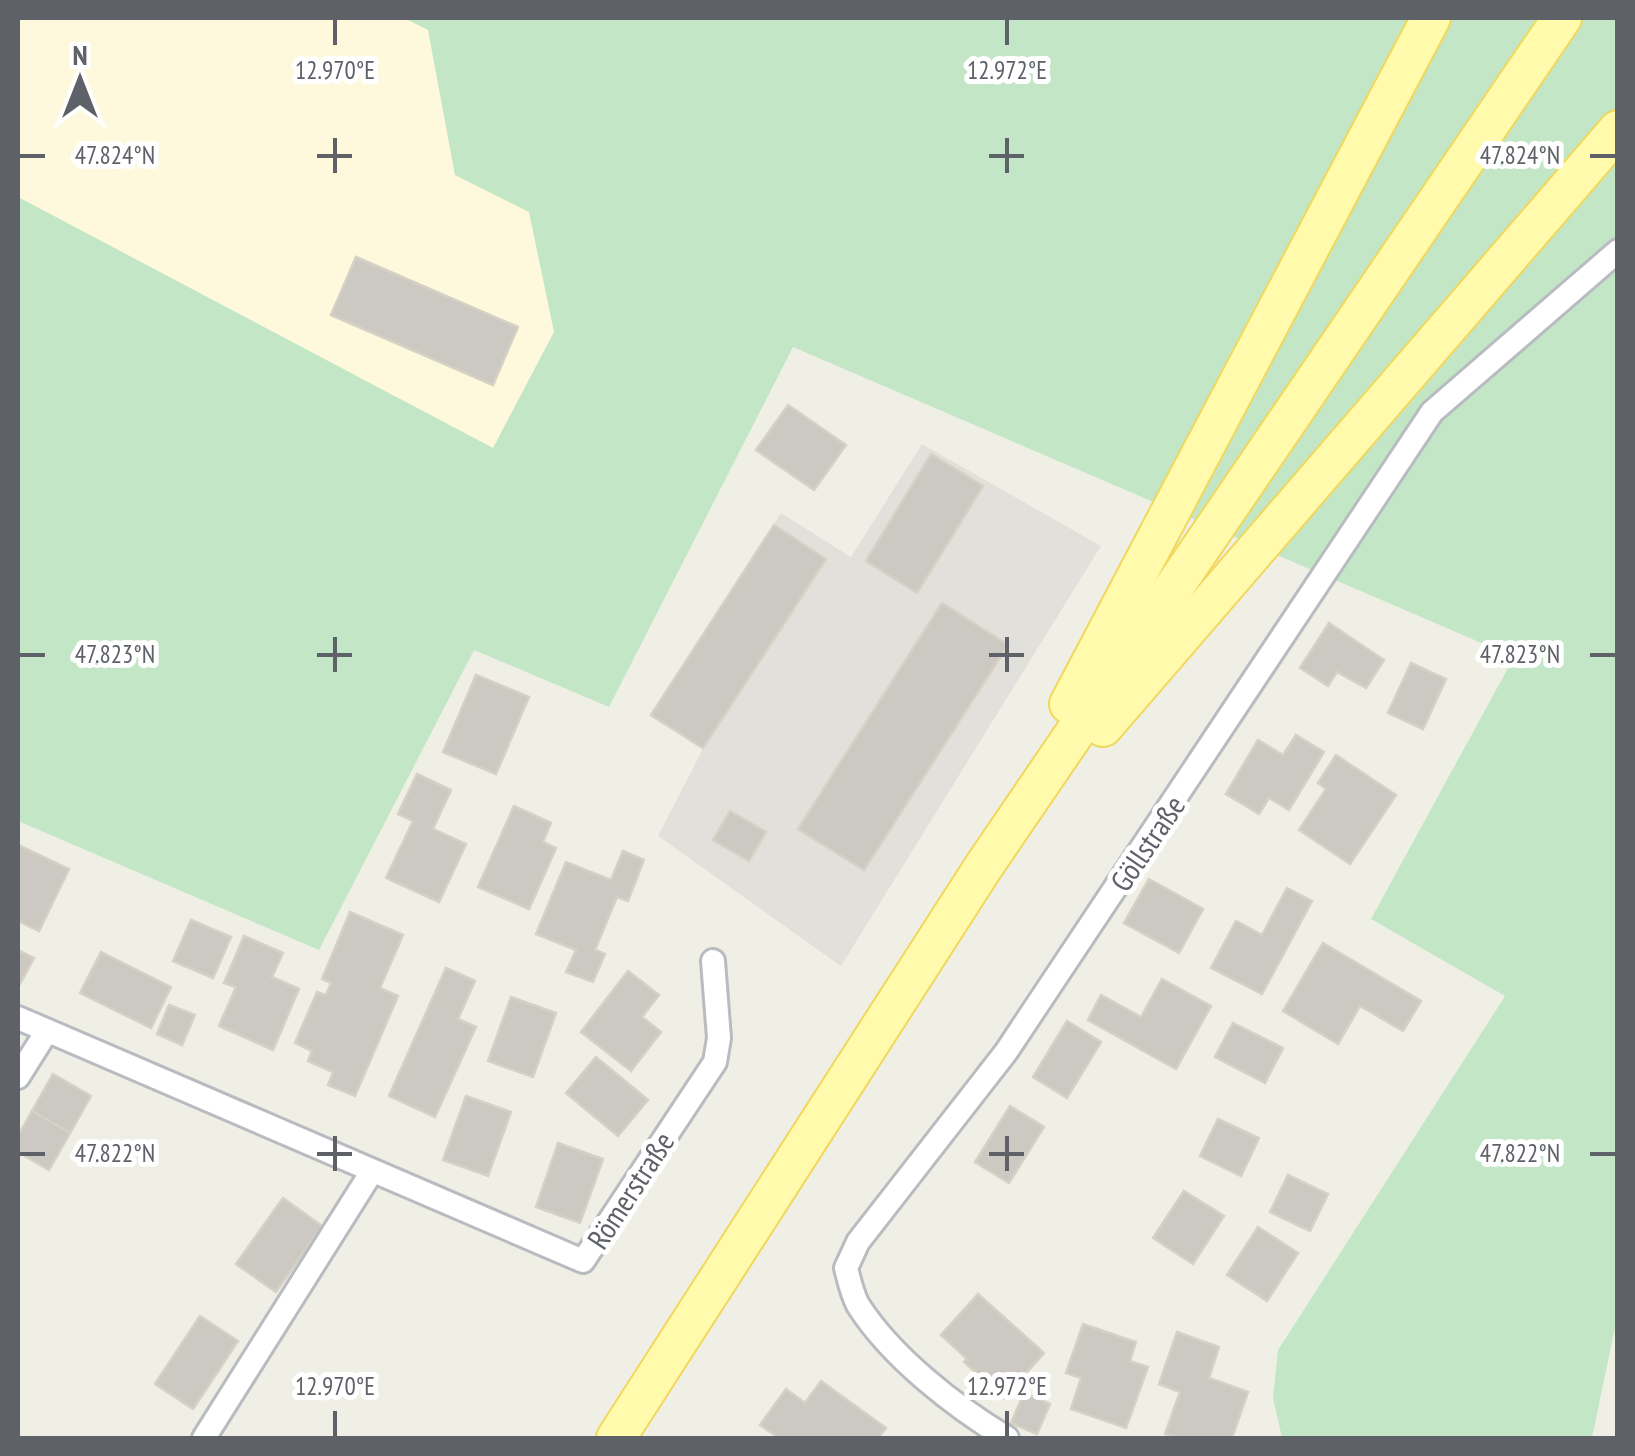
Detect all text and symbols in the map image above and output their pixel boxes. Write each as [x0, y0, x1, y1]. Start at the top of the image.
north arrow [30, 30, 130, 130]
text: N [72, 36, 88, 73]
text: 12.970°E [295, 54, 375, 86]
text: 12.972°E [967, 54, 1047, 86]
text: 47.824°N [75, 139, 155, 171]
text: 47.824°N [1480, 139, 1560, 171]
text: 47.823°N [75, 638, 155, 670]
text: 47.823°N [1480, 638, 1560, 670]
street label: Göllstraße [1101, 788, 1193, 898]
street label: Römerstraße [578, 1124, 682, 1256]
text: 47.822°N [75, 1137, 155, 1169]
text: 47.822°N [1480, 1137, 1560, 1169]
text: 12.970°E [295, 1370, 375, 1402]
text: 12.972°E [967, 1370, 1047, 1402]

